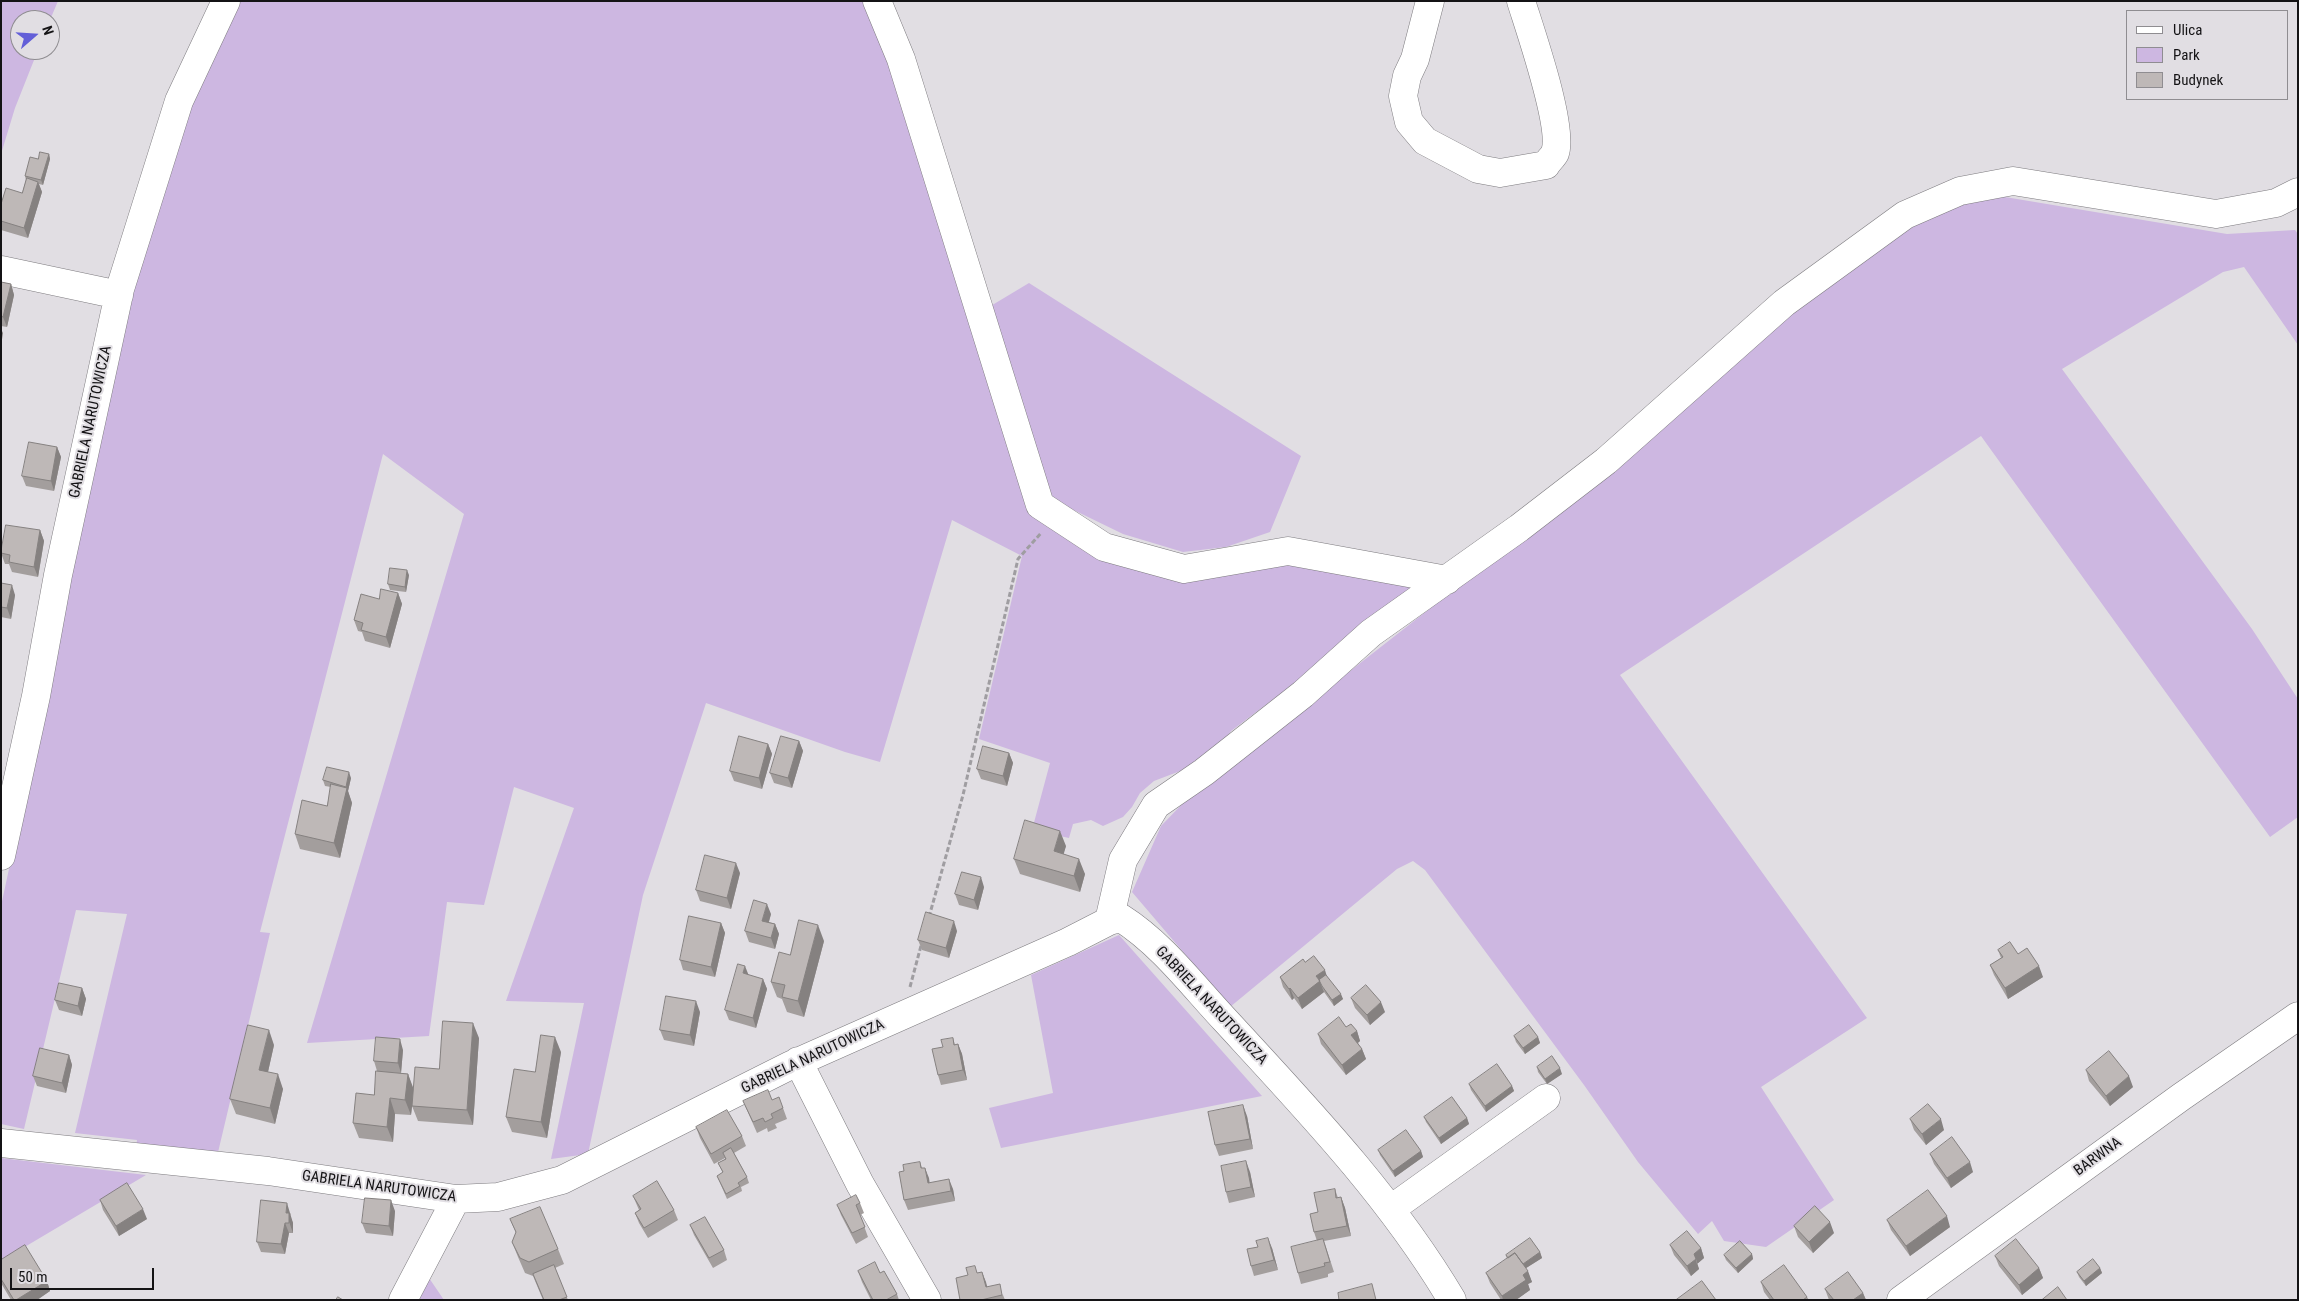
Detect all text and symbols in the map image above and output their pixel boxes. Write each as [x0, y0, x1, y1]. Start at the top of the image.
north arrow [10, 10, 60, 60]
legend [2126, 10, 2289, 100]
text: Ulica [2173, 21, 2202, 39]
text: N [39, 24, 57, 37]
text: Park [2173, 46, 2200, 64]
text: Budynek [2173, 71, 2223, 89]
street label: GABRIELA NARUTOWICZA [66, 344, 116, 500]
street label: GABRIELA NARUTOWICZA [1151, 943, 1271, 1069]
street label: GABRIELA NARUTOWICZA [739, 1016, 887, 1098]
street label: BARWNA [2071, 1134, 2125, 1180]
street label: GABRIELA NARUTOWICZA [301, 1167, 457, 1207]
scale bar [12, 1258, 156, 1290]
text: 50 m [18, 1268, 48, 1286]

